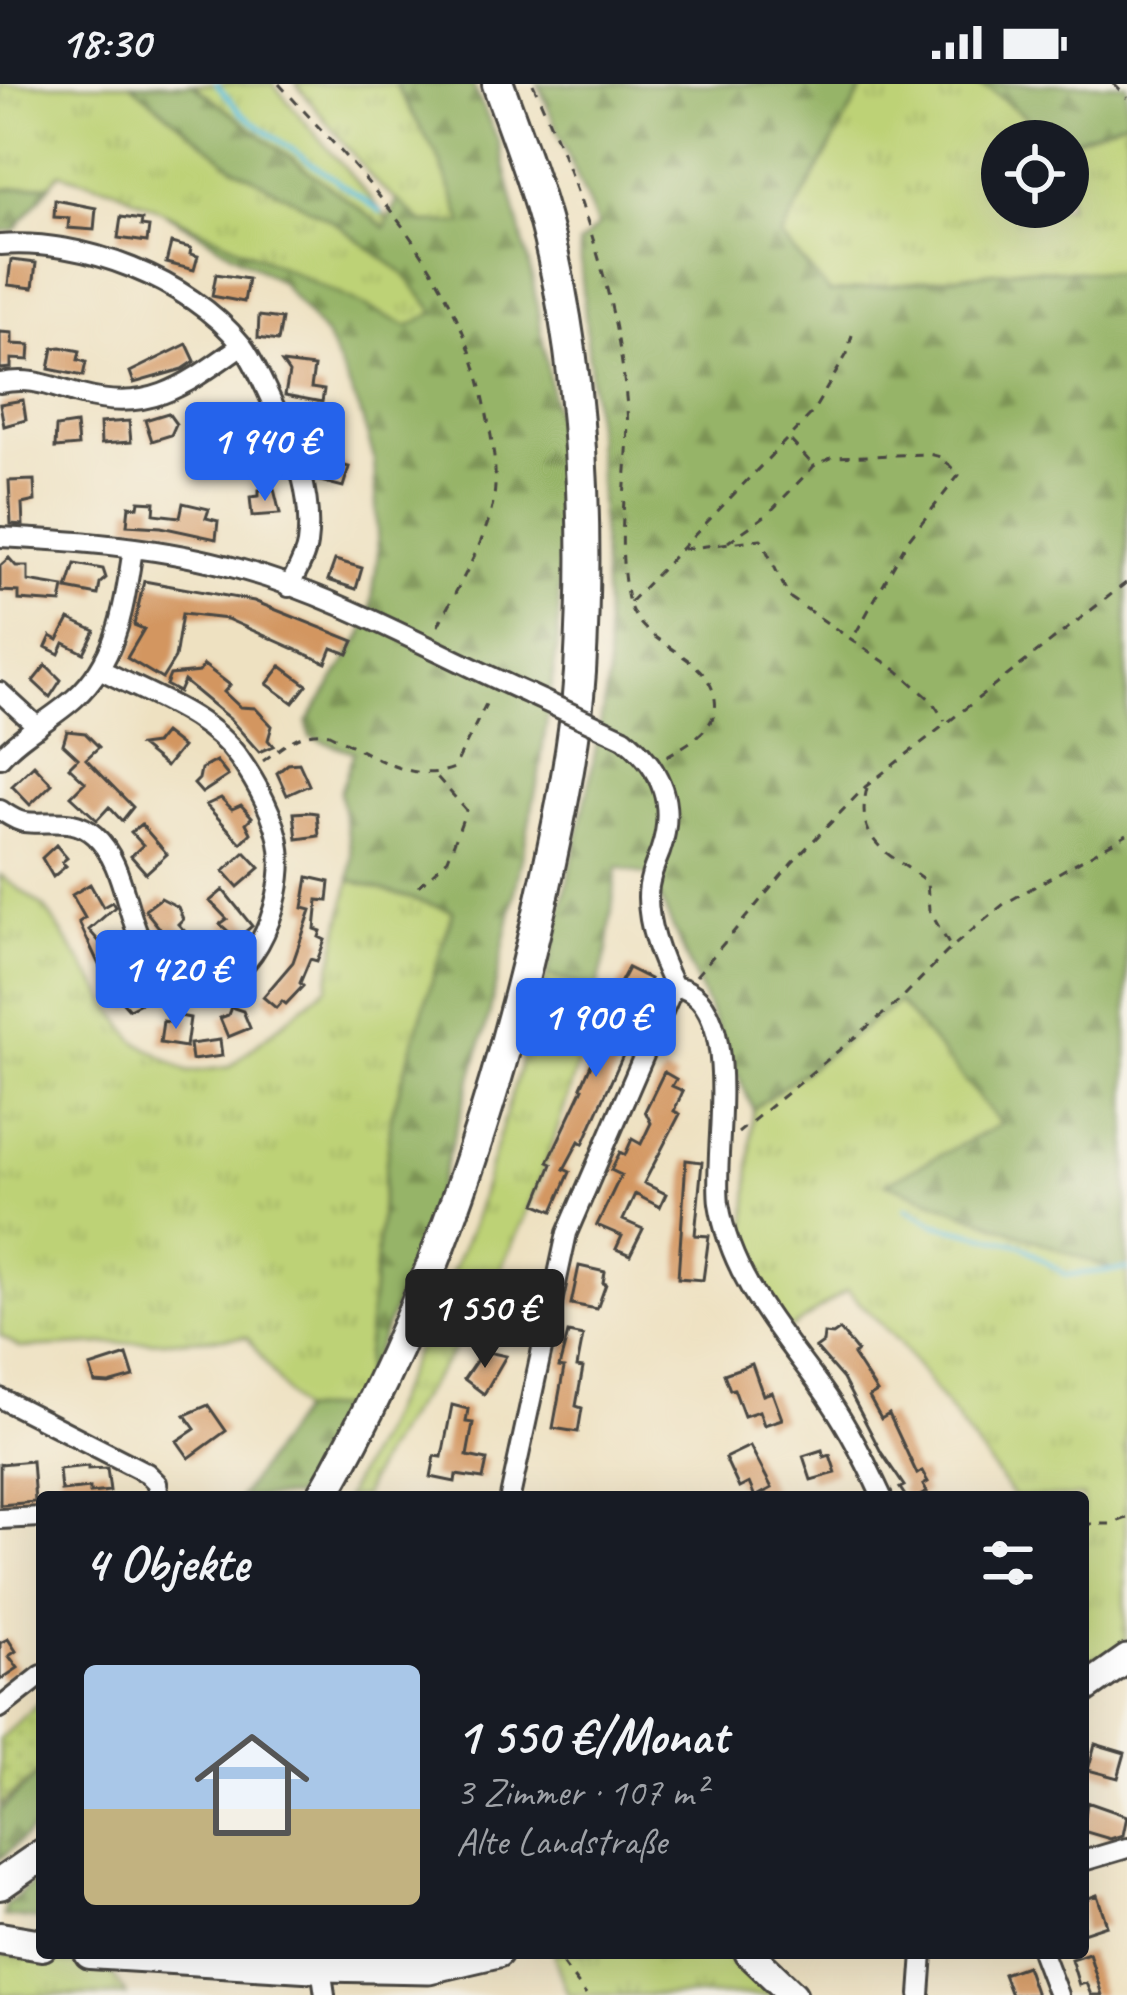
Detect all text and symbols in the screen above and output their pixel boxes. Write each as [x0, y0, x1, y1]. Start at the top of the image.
text: 18:30 [60, 14, 150, 71]
map controls [981, 120, 1089, 228]
button: locate [981, 120, 1089, 228]
pin: 1 940 € [154, 402, 376, 504]
text: 1 940 € [212, 416, 318, 465]
pin: 1 420 € [65, 930, 287, 1032]
text: 1 420 € [123, 944, 229, 993]
pin: 1 900 € [485, 978, 707, 1080]
text: 1 900 € [543, 992, 649, 1041]
pin: 1 550 € [374, 1269, 596, 1371]
text: 1 550 € [432, 1283, 538, 1332]
icon: filters [975, 1530, 1041, 1596]
text: 4 Objekte [84, 1531, 249, 1595]
text: 1 550 €/Monat [456, 1704, 727, 1768]
icon: home [180, 1713, 324, 1857]
text: 3 Zimmer · 107 m² [456, 1768, 706, 1817]
text: Alte Landstraße [456, 1817, 667, 1866]

